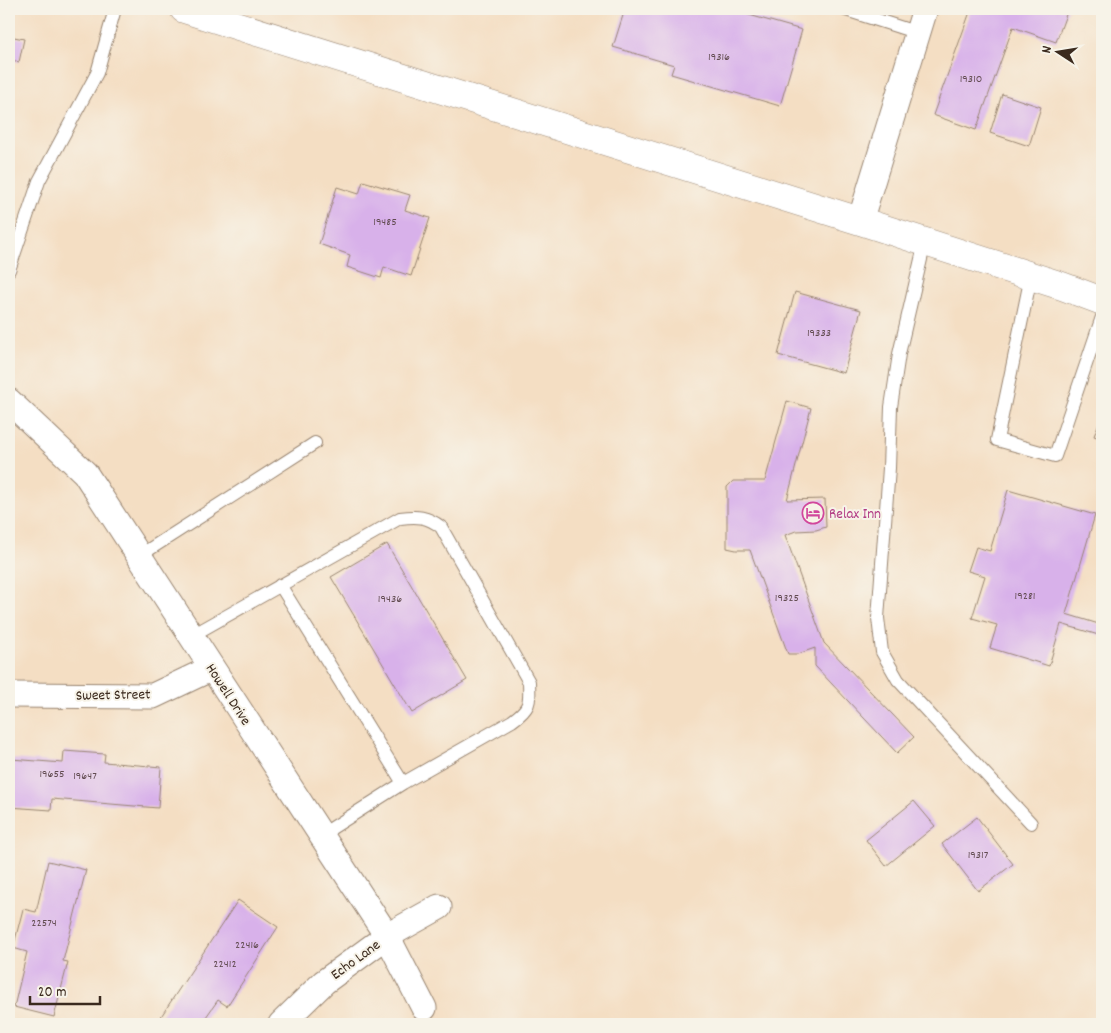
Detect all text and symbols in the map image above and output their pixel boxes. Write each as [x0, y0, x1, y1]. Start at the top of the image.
north arrow [1034, 28, 1084, 78]
text: N [1037, 44, 1058, 55]
house number: 19316 [708, 49, 730, 66]
house number: 19310 [960, 71, 982, 88]
house number: 19485 [373, 214, 397, 231]
house number: 19333 [807, 325, 831, 342]
hotel icon: Relax Inn [801, 501, 825, 525]
place label: Relax Inn [829, 504, 881, 526]
house number: 19281 [1015, 588, 1035, 605]
house number: 19325 [775, 590, 799, 607]
house number: 19436 [378, 591, 402, 608]
street label: Howell Drive [199, 660, 256, 731]
street label: Sweet Street [75, 684, 151, 708]
house number: 19655 [39, 766, 65, 783]
house number: 19647 [73, 768, 97, 785]
house number: 19317 [968, 847, 989, 864]
house number: 22574 [31, 915, 57, 932]
street label: Echo Lane [327, 935, 386, 986]
house number: 22416 [235, 937, 259, 954]
house number: 22412 [213, 956, 237, 973]
scale bar [30, 973, 100, 1005]
text: 20 m [38, 982, 66, 1004]

